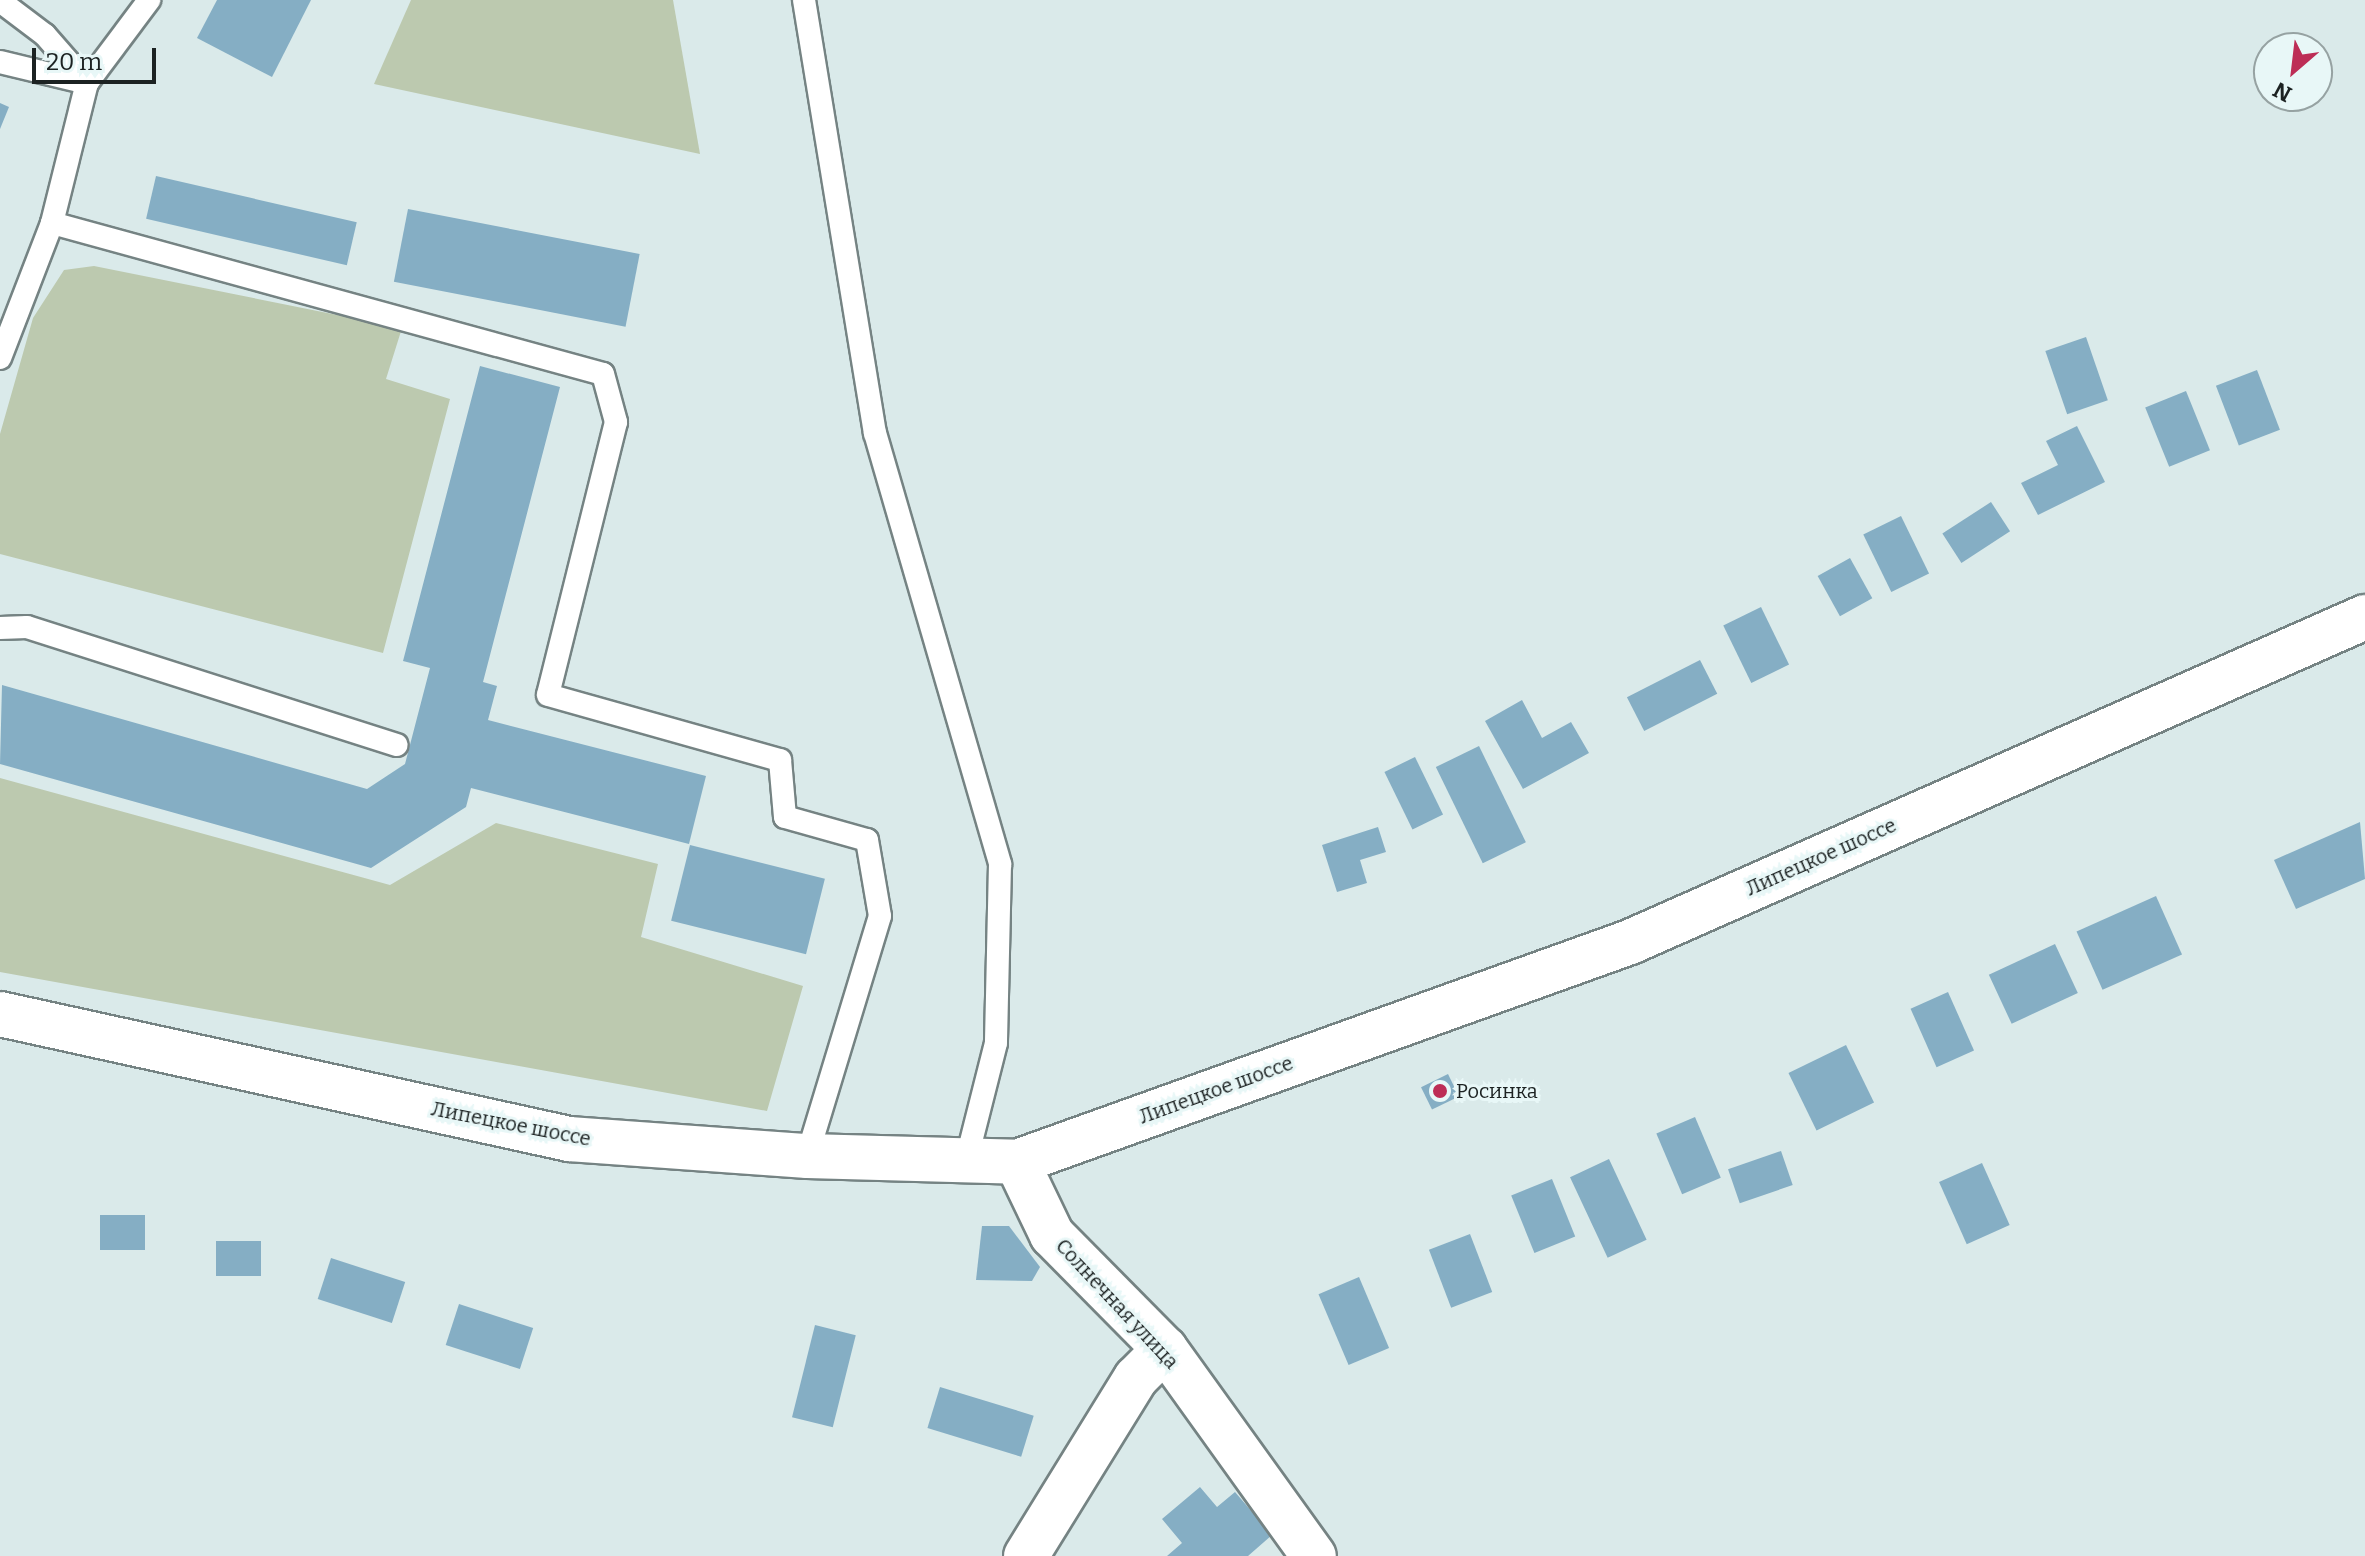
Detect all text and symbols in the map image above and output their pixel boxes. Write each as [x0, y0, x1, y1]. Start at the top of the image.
scale bar [36, 32, 160, 82]
north arrow [2253, 32, 2333, 112]
text: 20 m [46, 48, 102, 76]
text: N [2269, 76, 2296, 108]
street label: Липецкое шоссе [1742, 813, 1900, 901]
street label: Липецкое шоссе [1136, 1051, 1296, 1129]
place label: Росинка [1456, 1079, 1538, 1103]
marker: Росинка [1431, 1082, 1449, 1100]
street label: Липецкое шоссе [429, 1097, 593, 1151]
street label: Солнечная улица [1051, 1234, 1183, 1374]

